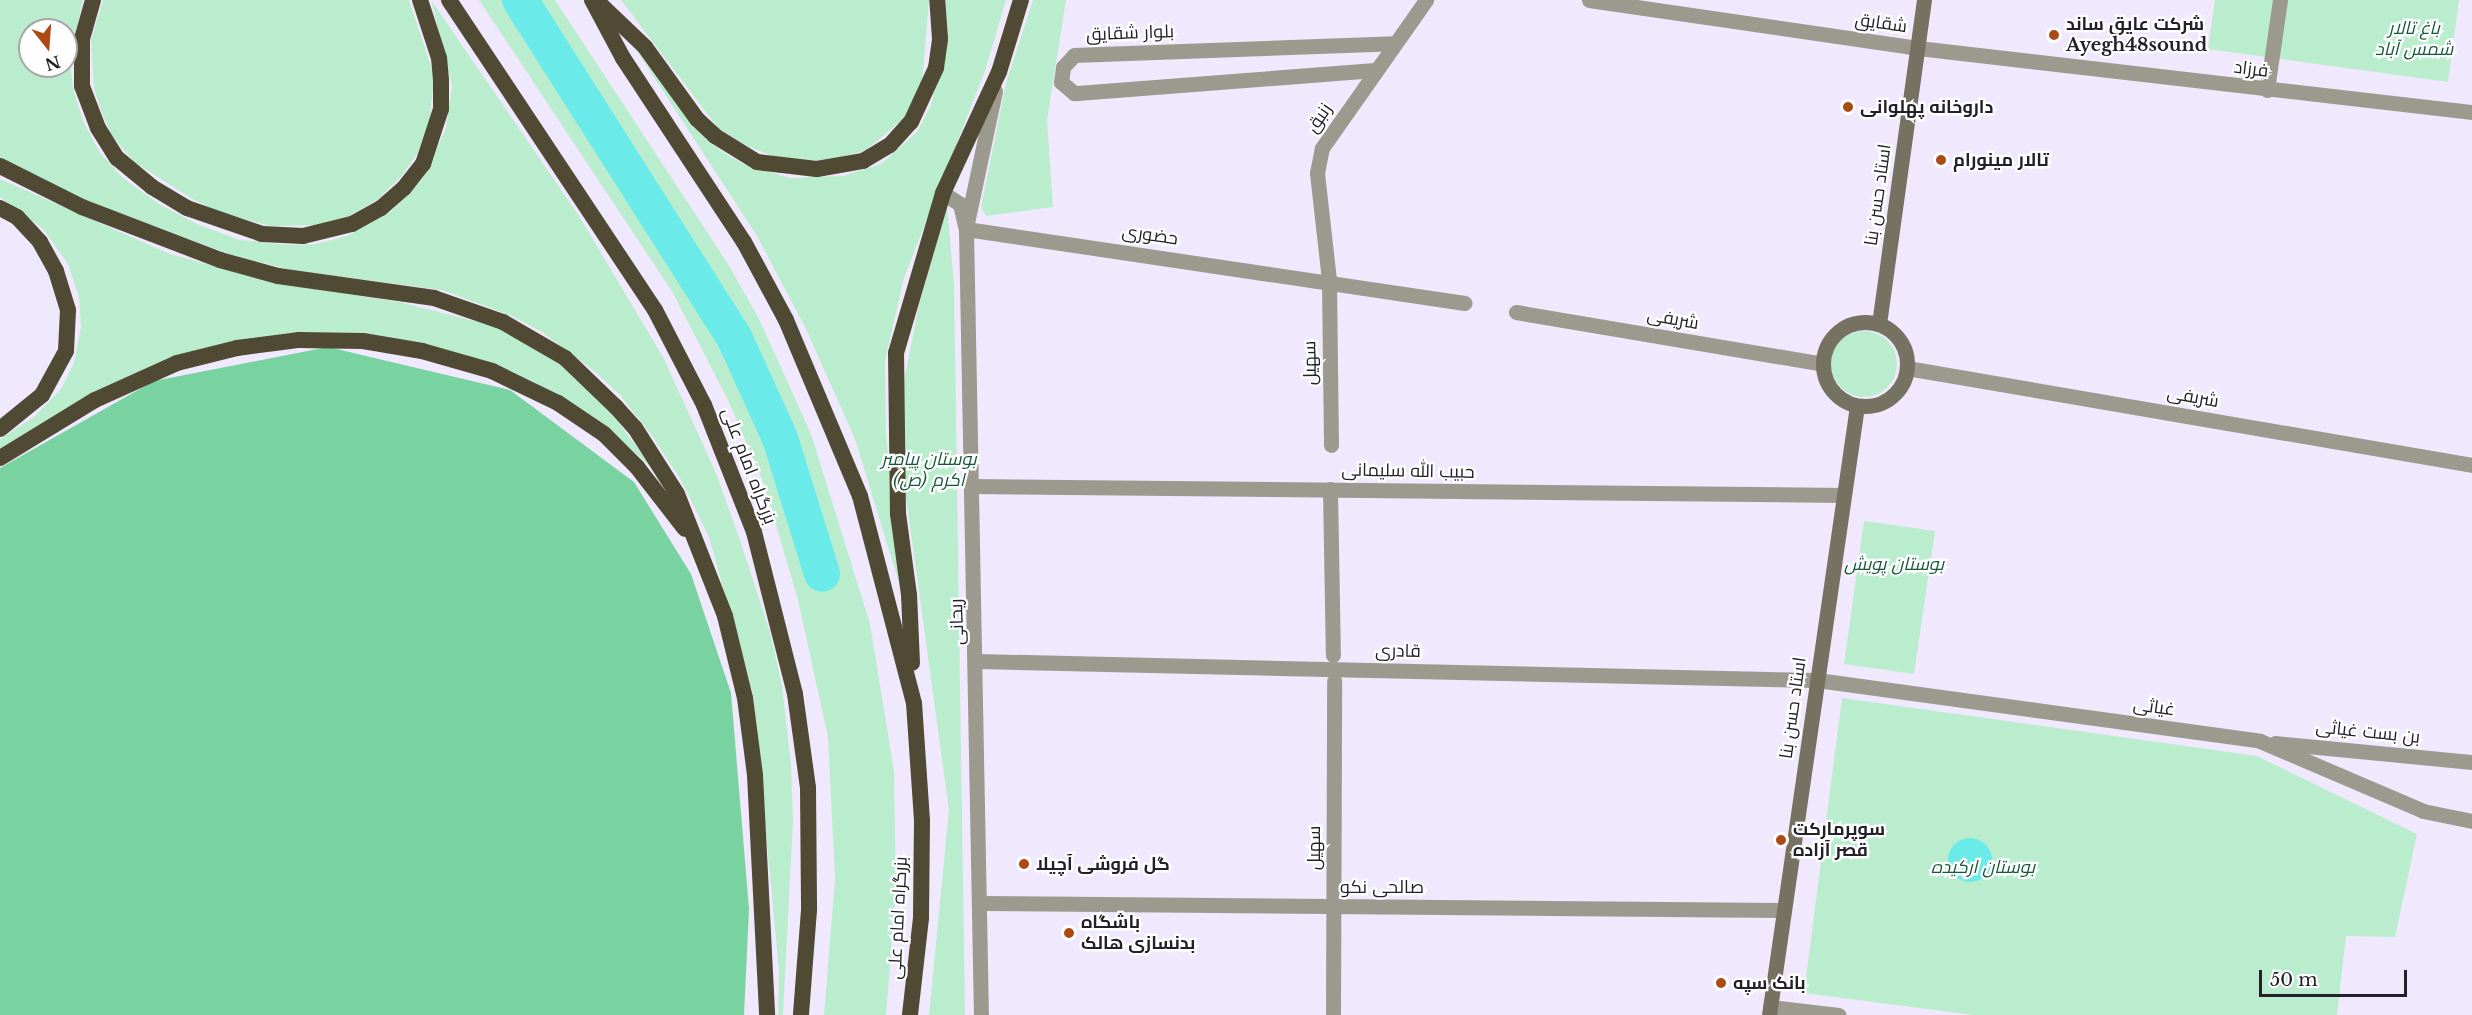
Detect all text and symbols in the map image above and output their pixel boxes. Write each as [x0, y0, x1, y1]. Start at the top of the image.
street label: شقایق [1853, 9, 1909, 37]
place label: شرکت عایق ساند Ayegh48sound [2066, 14, 2207, 57]
north arrow [18, 18, 78, 78]
park label: باغ تالار شمس آباد [2375, 18, 2453, 60]
street label: بلوار شقایق [1086, 21, 1174, 45]
marker: شرکت عایق ساند Ayegh48sound [2047, 28, 2061, 42]
text: N [43, 52, 63, 75]
street label: فرزاد [2233, 56, 2269, 82]
place label: داروخانه پهلوانی [1860, 96, 1993, 118]
street label: زنبق [1301, 99, 1337, 137]
marker: داروخانه پهلوانی [1841, 100, 1855, 114]
street label: استاد حسن بنا [1860, 143, 1896, 247]
place label: تالار مینورام [1953, 149, 2049, 171]
marker: تالار مینورام [1934, 153, 1948, 167]
street label: حضوری [1120, 220, 1180, 250]
street label: شریفی [1645, 304, 1701, 334]
street label: سهیل [1299, 340, 1321, 386]
street label: شریفی [2165, 382, 2221, 412]
street label: بزرگراه امام علی [717, 405, 781, 527]
park label: بوستان پیامبر اکرم (ص) [881, 449, 977, 492]
street label: حبیب الله سلیمانی [1341, 459, 1475, 483]
park label: بوستان پویش [1844, 553, 1944, 575]
street label: ریحانی [945, 598, 969, 646]
street label: قادری [1375, 640, 1421, 662]
street label: استاد حسن بنا [1775, 656, 1811, 760]
street label: غیاثی [2132, 693, 2176, 721]
street label: بن بست غیاثی [2315, 716, 2421, 748]
place label: سوپرمارکت قصر آزاده [1793, 819, 1885, 862]
street label: سهیل [1303, 826, 1325, 870]
marker: سوپرمارکت قصر آزاده [1774, 833, 1788, 847]
place label: گل فروشی آچیلا [1036, 853, 1170, 875]
street label: بزرگراه امام علی [884, 856, 912, 980]
park label: بوستان ارکیده [1931, 856, 2035, 878]
marker: گل فروشی آچیلا [1017, 857, 1031, 871]
street label: صالحی نکو [1340, 876, 1424, 898]
place label: باشگاه بدنسازی هالک [1081, 912, 1195, 954]
marker: باشگاه بدنسازی هالک [1062, 926, 1076, 940]
scale bar [2262, 958, 2410, 996]
text: 50 m [2270, 969, 2318, 991]
place label: بانک سپه [1733, 972, 1806, 994]
marker: بانک سپه [1714, 976, 1728, 990]

